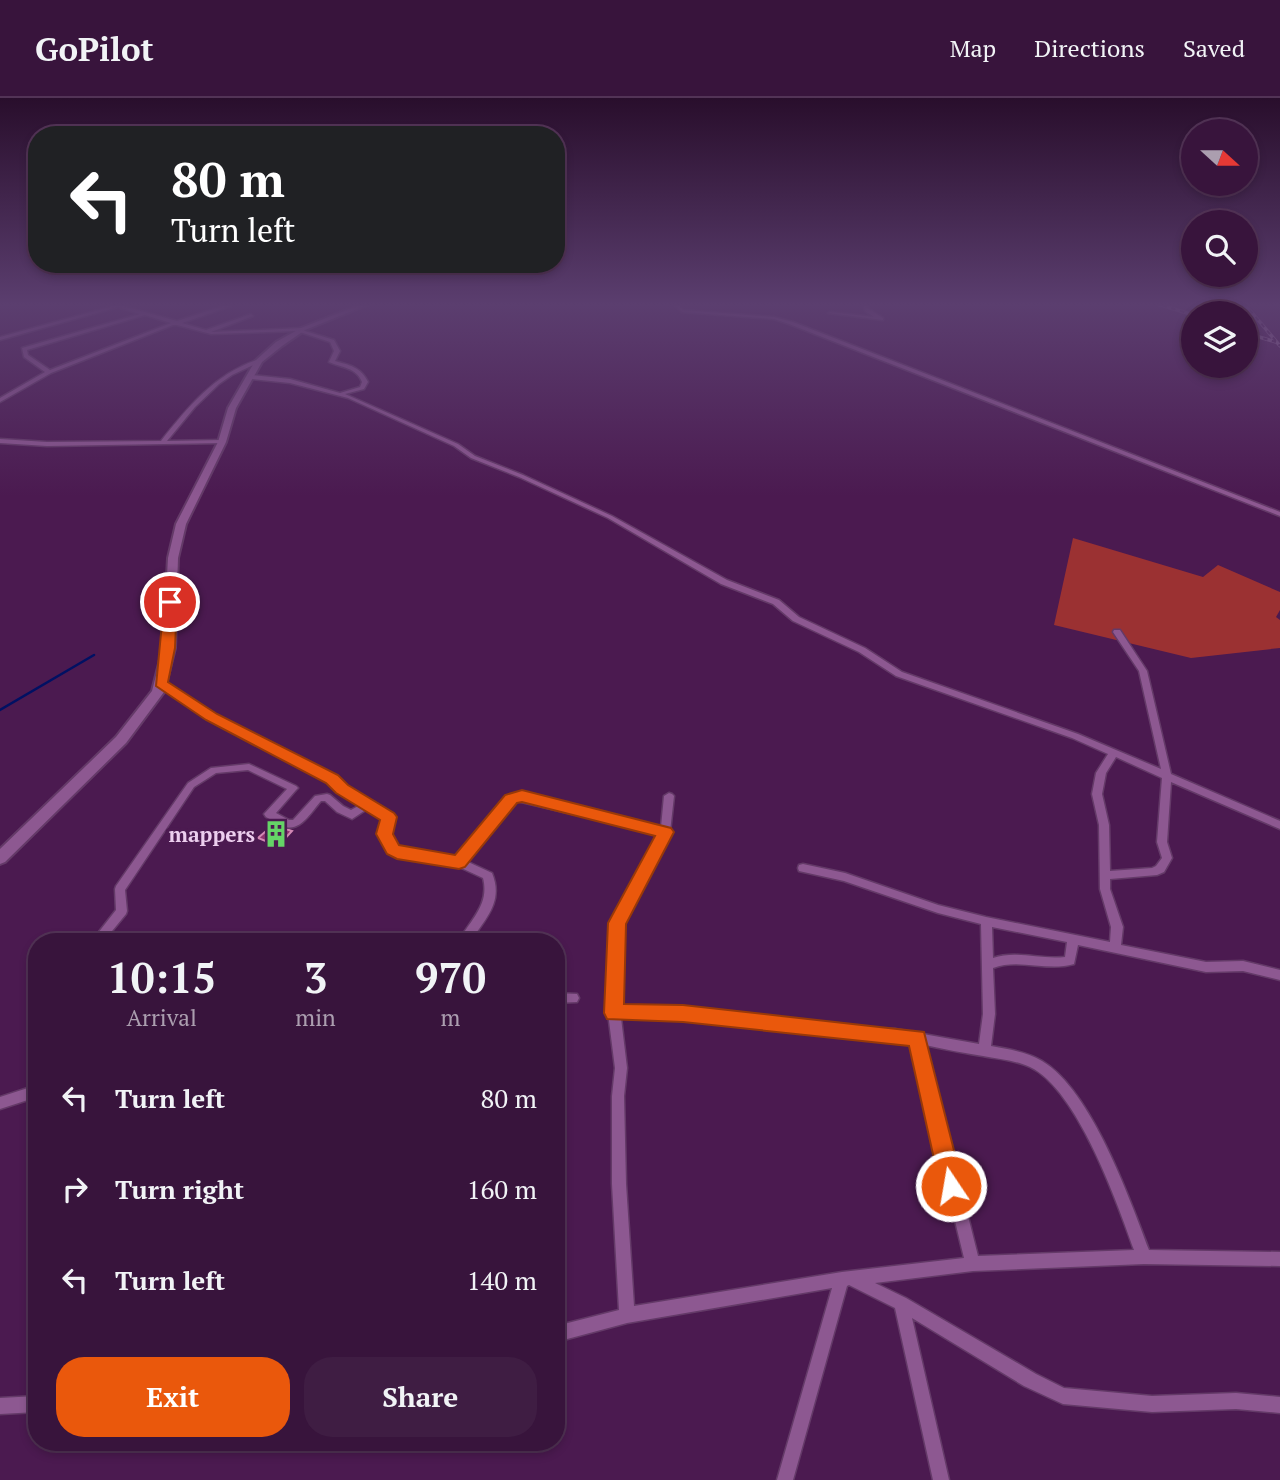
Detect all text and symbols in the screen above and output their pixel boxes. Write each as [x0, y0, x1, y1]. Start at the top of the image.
text: GoPilot [35, 27, 154, 70]
text: Map [950, 32, 996, 64]
text: Directions [1034, 32, 1145, 64]
text: Saved [1183, 32, 1245, 64]
north arrow [1181, 119, 1258, 196]
map controls [1181, 119, 1258, 378]
text: 80 m [171, 146, 285, 211]
icon: left [56, 154, 147, 245]
text: Turn left [171, 209, 295, 251]
button: search [1181, 210, 1258, 287]
button: layers [1181, 301, 1258, 378]
pin [140, 572, 200, 632]
icon: arrive [151, 583, 189, 621]
building icon: mappers [261, 819, 291, 849]
place label: mappers [169, 820, 255, 848]
text: 10:15 [107, 949, 216, 1005]
text: 3 [304, 949, 327, 1005]
text: 970 [415, 949, 486, 1005]
text: Arrival [126, 1002, 197, 1033]
text: min [295, 1002, 336, 1033]
text: m [440, 1002, 460, 1033]
icon: left [56, 1079, 94, 1117]
text: Turn left [115, 1081, 225, 1115]
text: 80 m [481, 1081, 537, 1115]
position arrow [914, 1149, 988, 1223]
icon: right [56, 1170, 94, 1208]
text: Turn right [115, 1172, 244, 1206]
text: 160 m [467, 1172, 537, 1206]
icon: left [56, 1261, 94, 1299]
text: Turn left [115, 1263, 225, 1297]
text: 140 m [467, 1263, 537, 1297]
button: Exit [56, 1357, 290, 1437]
button: Share [304, 1357, 537, 1437]

